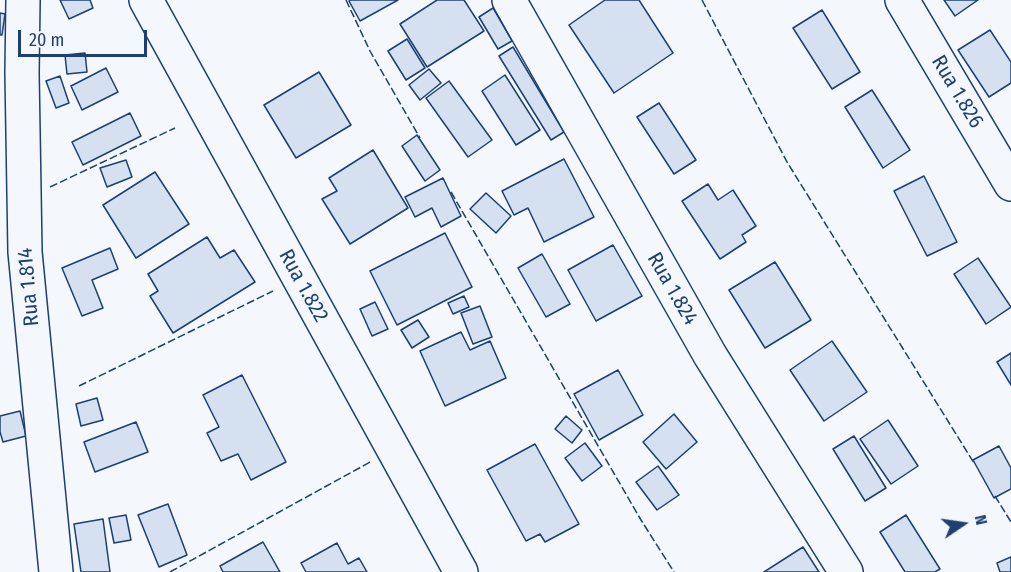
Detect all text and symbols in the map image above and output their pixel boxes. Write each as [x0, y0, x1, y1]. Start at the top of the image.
scale bar [21, 18, 150, 56]
text: 20 m [29, 29, 64, 51]
street label: Rua 1.826 [926, 51, 988, 133]
street label: Rua 1.822 [273, 245, 333, 327]
street label: Rua 1.814 [13, 247, 45, 327]
street label: Rua 1.824 [641, 248, 703, 330]
north arrow [933, 494, 993, 554]
text: N [971, 513, 991, 527]

